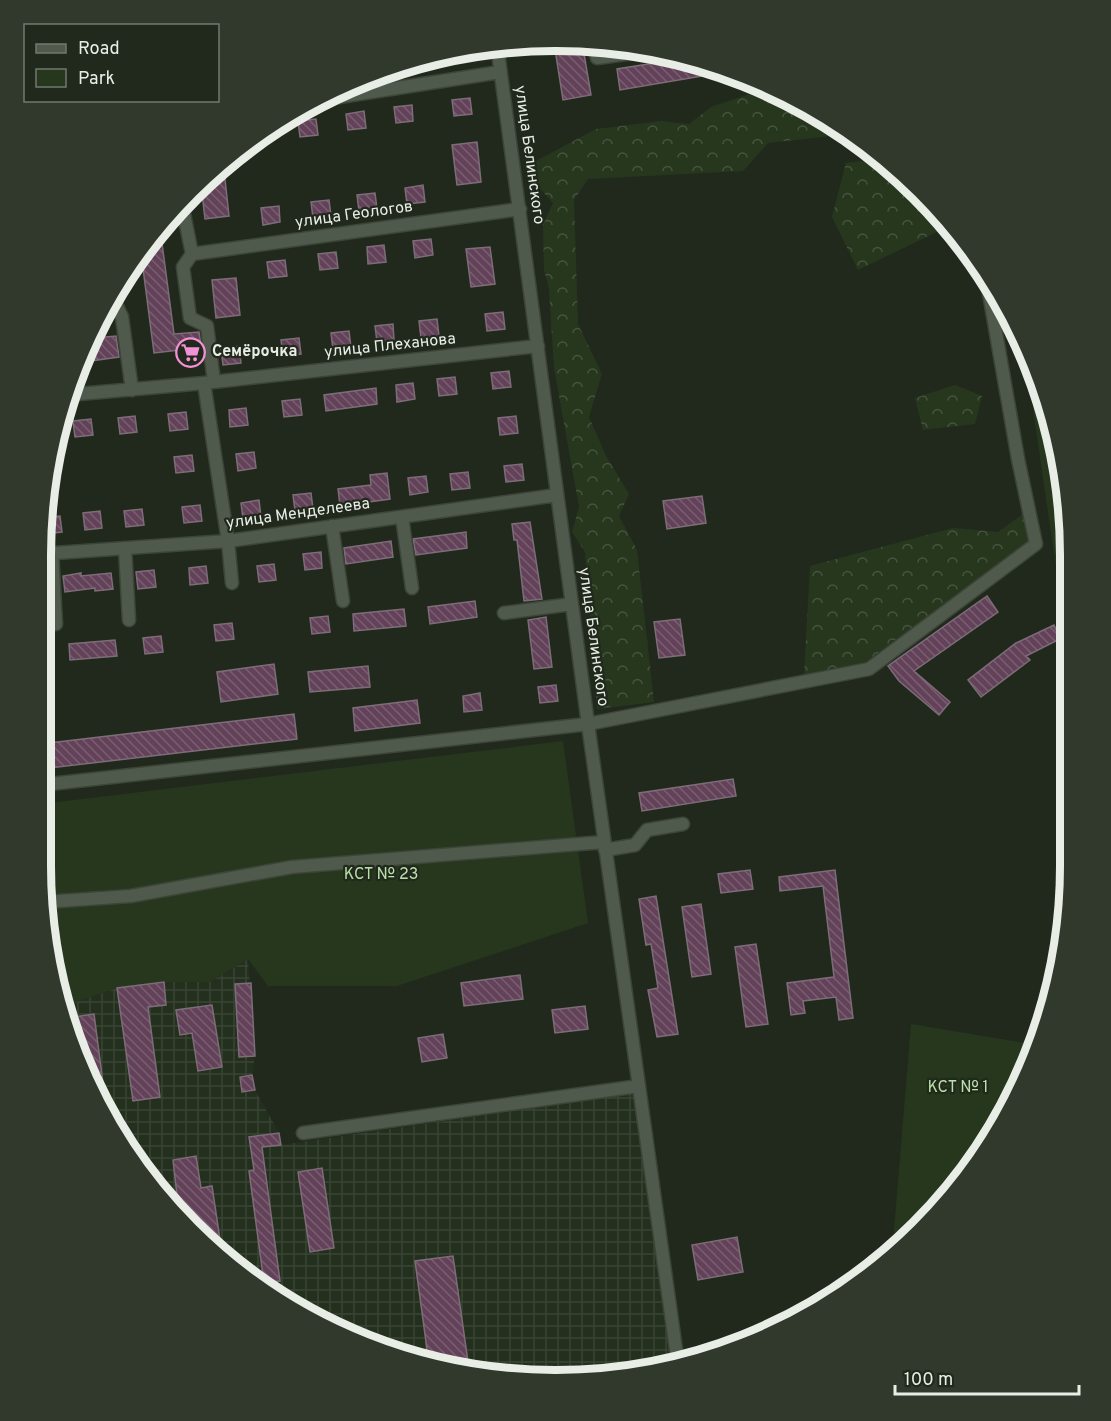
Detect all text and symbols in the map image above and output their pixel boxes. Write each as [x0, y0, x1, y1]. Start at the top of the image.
legend [24, 24, 219, 102]
text: Road [78, 38, 120, 61]
text: Park [78, 68, 115, 91]
street label: улица Белинского [509, 84, 549, 226]
street label: улица Геологов [294, 197, 414, 233]
street label: улица Плеханова [323, 329, 457, 363]
supermarket icon: Семёрочка [175, 336, 207, 368]
place label: Семёрочка [212, 342, 298, 362]
street label: улица Менделеева [225, 494, 371, 534]
street label: улица Белинского [573, 566, 613, 708]
park label: КСТ № 23 [344, 865, 418, 885]
park label: КСТ № 1 [927, 1078, 989, 1098]
scale bar [895, 1358, 1080, 1396]
text: 100 m [904, 1369, 953, 1392]

